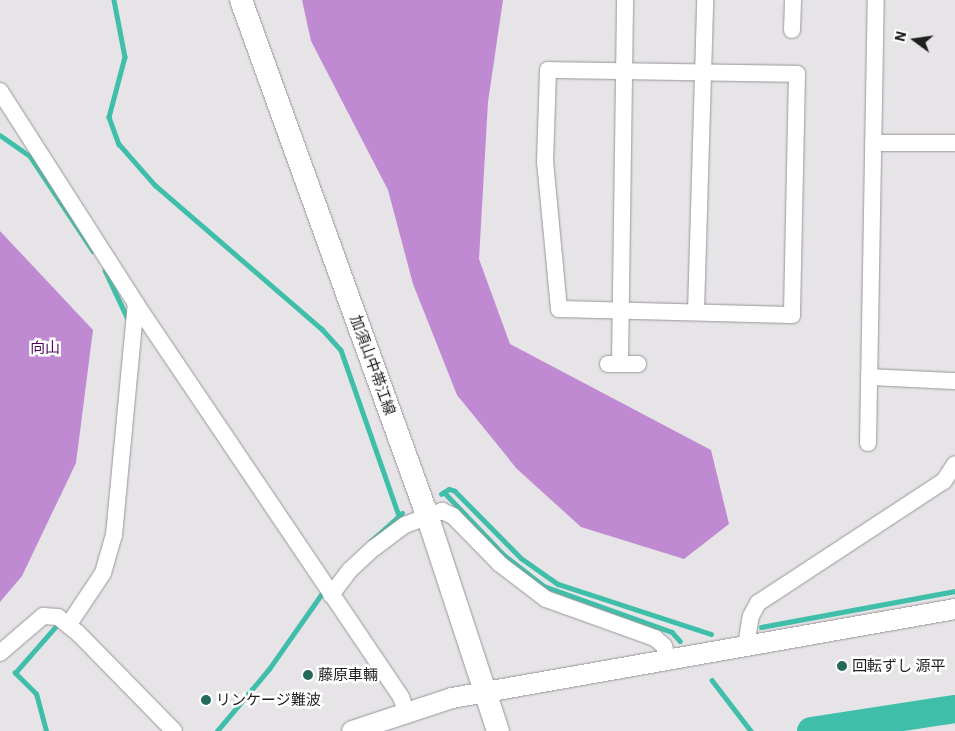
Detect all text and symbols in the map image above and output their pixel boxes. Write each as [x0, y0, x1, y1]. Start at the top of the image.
north arrow [890, 15, 940, 65]
text: N [890, 29, 910, 43]
street label: 加須山中帯江線 [347, 313, 399, 417]
park label: 向山 [30, 339, 60, 357]
place label: 回転ずし 源平 [852, 657, 946, 675]
marker: 回転ずし 源平 [836, 660, 848, 672]
place label: 藤原車輛 [318, 666, 378, 684]
marker: 藤原車輛 [302, 669, 314, 681]
place label: リンケージ難波 [216, 691, 321, 709]
marker: リンケージ難波 [200, 694, 212, 706]

